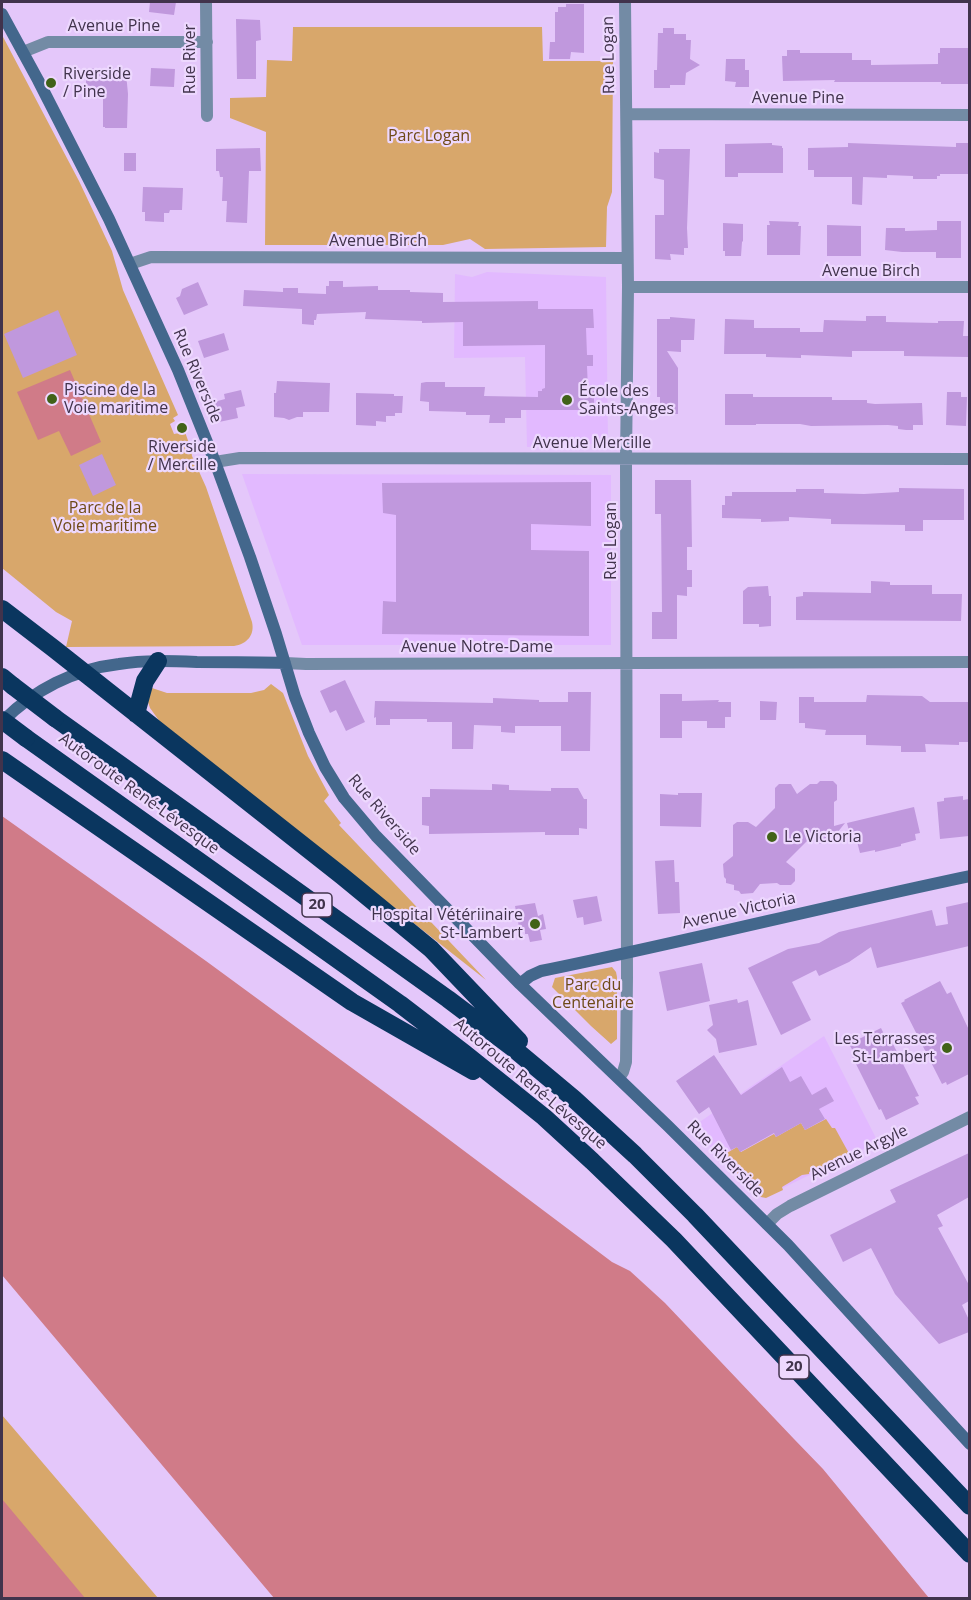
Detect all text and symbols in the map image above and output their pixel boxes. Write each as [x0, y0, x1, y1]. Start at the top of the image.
street label: Avenue Pine [68, 16, 160, 36]
street label: Rue Logan [599, 16, 619, 94]
street label: Rue River [180, 24, 200, 94]
place label: Riverside / Pine [63, 64, 131, 102]
marker: Riverside / Pine [44, 76, 58, 90]
street label: Avenue Pine [752, 88, 844, 108]
park label: Parc Logan [388, 126, 470, 146]
street label: Avenue Birch [329, 231, 427, 251]
street label: Avenue Birch [822, 261, 920, 281]
street label: Rue Riverside [168, 326, 226, 426]
place label: Piscine de la Voie maritime [64, 380, 168, 418]
place label: École des Saints-Anges [579, 381, 674, 419]
marker: Piscine de la Voie maritime [45, 392, 59, 406]
marker: École des Saints-Anges [560, 393, 574, 407]
marker: Riverside / Mercille [175, 421, 189, 435]
street label: Avenue Mercille [533, 433, 651, 453]
place label: Riverside / Mercille [148, 437, 216, 475]
park label: Parc de la Voie maritime [53, 498, 157, 536]
street label: Rue Logan [601, 502, 621, 580]
street label: Avenue Notre-Dame [401, 637, 553, 657]
street label: Autoroute René-Lévesque [55, 729, 223, 859]
street label: Rue Riverside [344, 771, 424, 859]
place label: Le Victoria [784, 827, 862, 847]
marker: Le Victoria [765, 830, 779, 844]
street label: Avenue Victoria [680, 889, 798, 933]
road number: 20 [302, 893, 332, 917]
place label: Hospital Vétériinaire St-Lambert [371, 905, 523, 943]
marker: Hospital Vétériinaire St-Lambert [528, 917, 542, 931]
park label: Parc du Centenaire [552, 975, 634, 1013]
street label: Autoroute René-Lévesque [450, 1014, 610, 1154]
place label: Les Terrasses St-Lambert [834, 1029, 935, 1067]
marker: Les Terrasses St-Lambert [940, 1041, 954, 1055]
street label: Rue Riverside [683, 1117, 767, 1201]
street label: Avenue Argyle [807, 1121, 911, 1185]
road number: 20 [779, 1355, 809, 1379]

